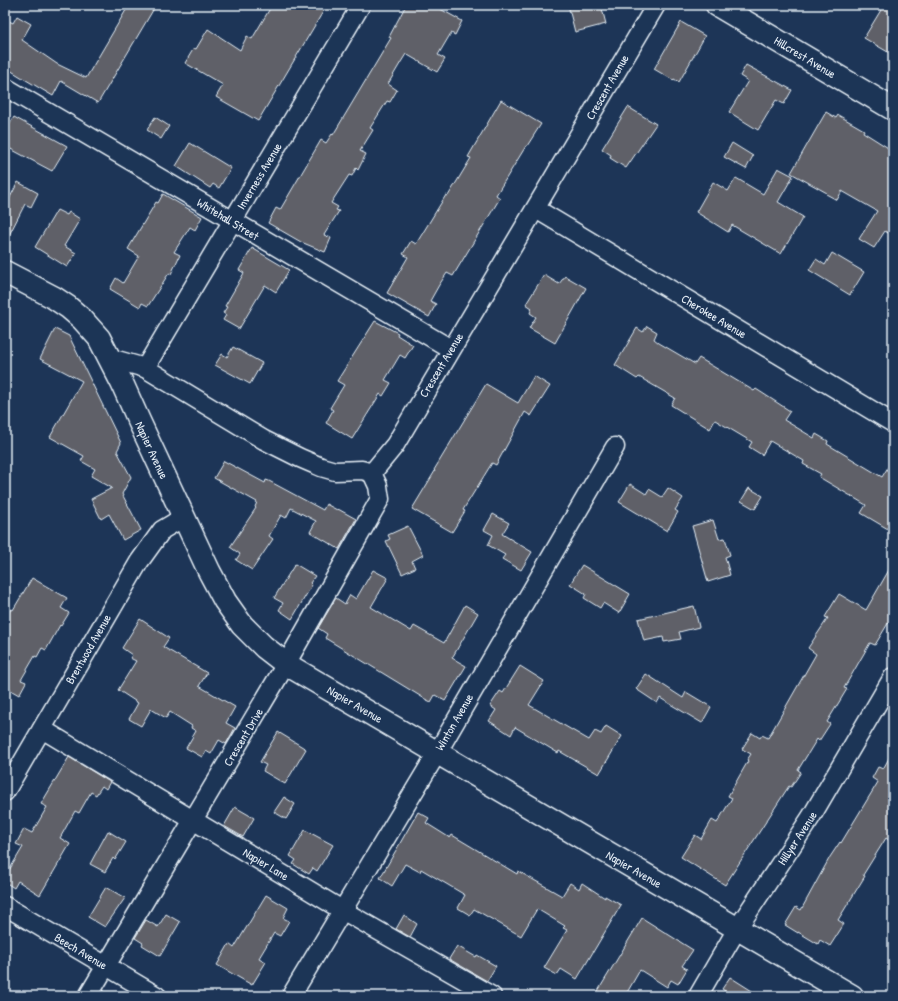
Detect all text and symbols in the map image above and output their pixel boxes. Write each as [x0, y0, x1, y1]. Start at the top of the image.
street label: Hillcrest Avenue [771, 32, 839, 82]
street label: Crescent Avenue [581, 51, 633, 123]
street label: Inverness Avenue [232, 139, 286, 213]
street label: Whitehall Street [194, 194, 263, 245]
street label: Cherokee Avenue [678, 290, 750, 342]
street label: Crescent Avenue [415, 329, 467, 401]
street label: Napier Avenue [131, 419, 173, 482]
street label: Brentwood Avenue [61, 611, 115, 687]
street label: Napier Avenue [324, 681, 386, 727]
street label: Winton Avenue [431, 690, 477, 754]
street label: Crescent Drive [219, 705, 267, 769]
street label: Hillyer Avenue [773, 808, 821, 868]
street label: Napier Lane [240, 844, 292, 884]
street label: Napier Avenue [603, 846, 665, 892]
street label: Beech Avenue [52, 929, 111, 973]

